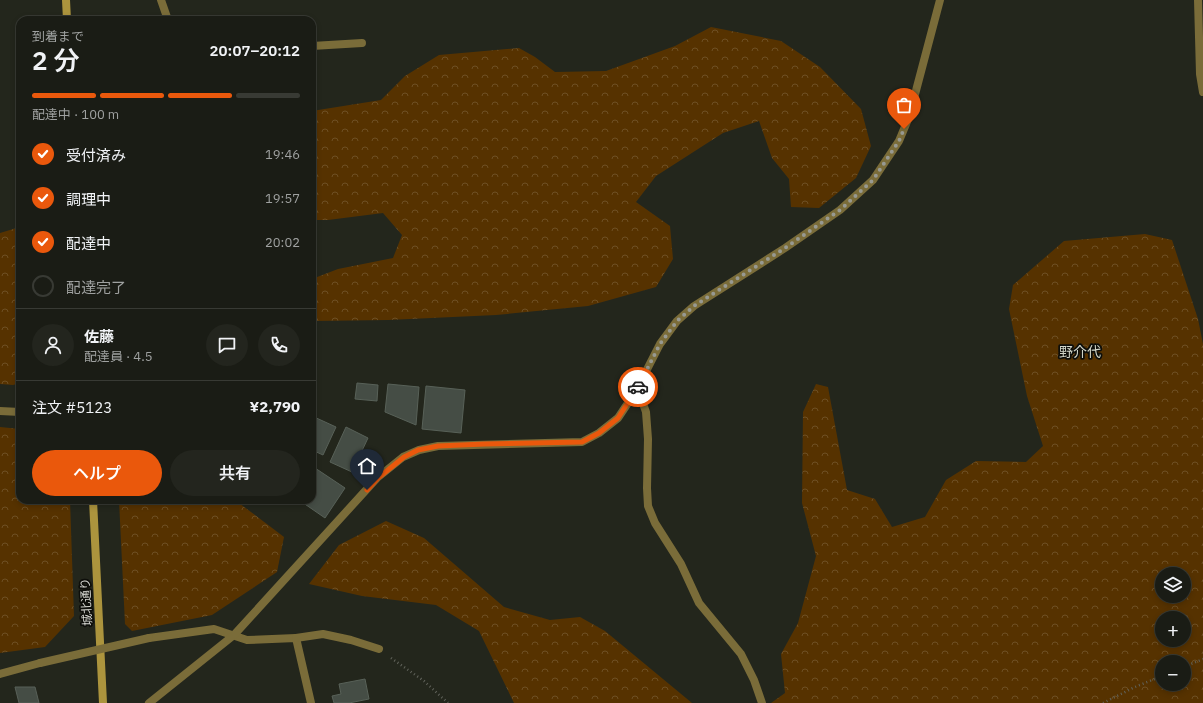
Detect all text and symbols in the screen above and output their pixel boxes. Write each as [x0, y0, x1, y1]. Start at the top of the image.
text: 到着まで [32, 28, 84, 45]
text: 20:07–20:12 [210, 41, 300, 60]
text: 2 分 [32, 43, 80, 77]
pin [887, 88, 921, 129]
icon: bag [893, 94, 915, 116]
text: 配達中 · 100 m [32, 106, 119, 123]
icon: check [32, 143, 54, 165]
text: 受付済み [66, 146, 126, 165]
text: 19:46 [265, 146, 300, 163]
icon: check [32, 187, 54, 209]
text: 調理中 [66, 190, 111, 209]
text: 19:57 [265, 190, 300, 207]
icon: check [32, 231, 54, 253]
text: 配達中 [66, 234, 111, 253]
text: 20:02 [265, 234, 300, 251]
text: 配達完了 [66, 278, 126, 297]
button: person [32, 324, 74, 366]
button: chat [206, 324, 248, 366]
button: phone [258, 324, 300, 366]
text: 佐藤 [84, 327, 114, 346]
district label: 野介代 [1059, 343, 1101, 361]
text: 配達員 · 4.5 [84, 348, 153, 365]
courier [618, 367, 658, 407]
icon: car [627, 376, 649, 398]
text: ¥2,790 [250, 397, 300, 416]
text: 注文 #5123 [32, 398, 112, 417]
pin [350, 449, 384, 490]
button: ヘルプ [32, 450, 162, 496]
button: 共有 [170, 450, 300, 496]
icon: home [356, 455, 378, 477]
map controls [1155, 567, 1191, 691]
button: layers [1155, 567, 1191, 603]
street label: 城北通り [77, 578, 95, 626]
button: + [1155, 611, 1191, 647]
button: − [1155, 655, 1191, 691]

